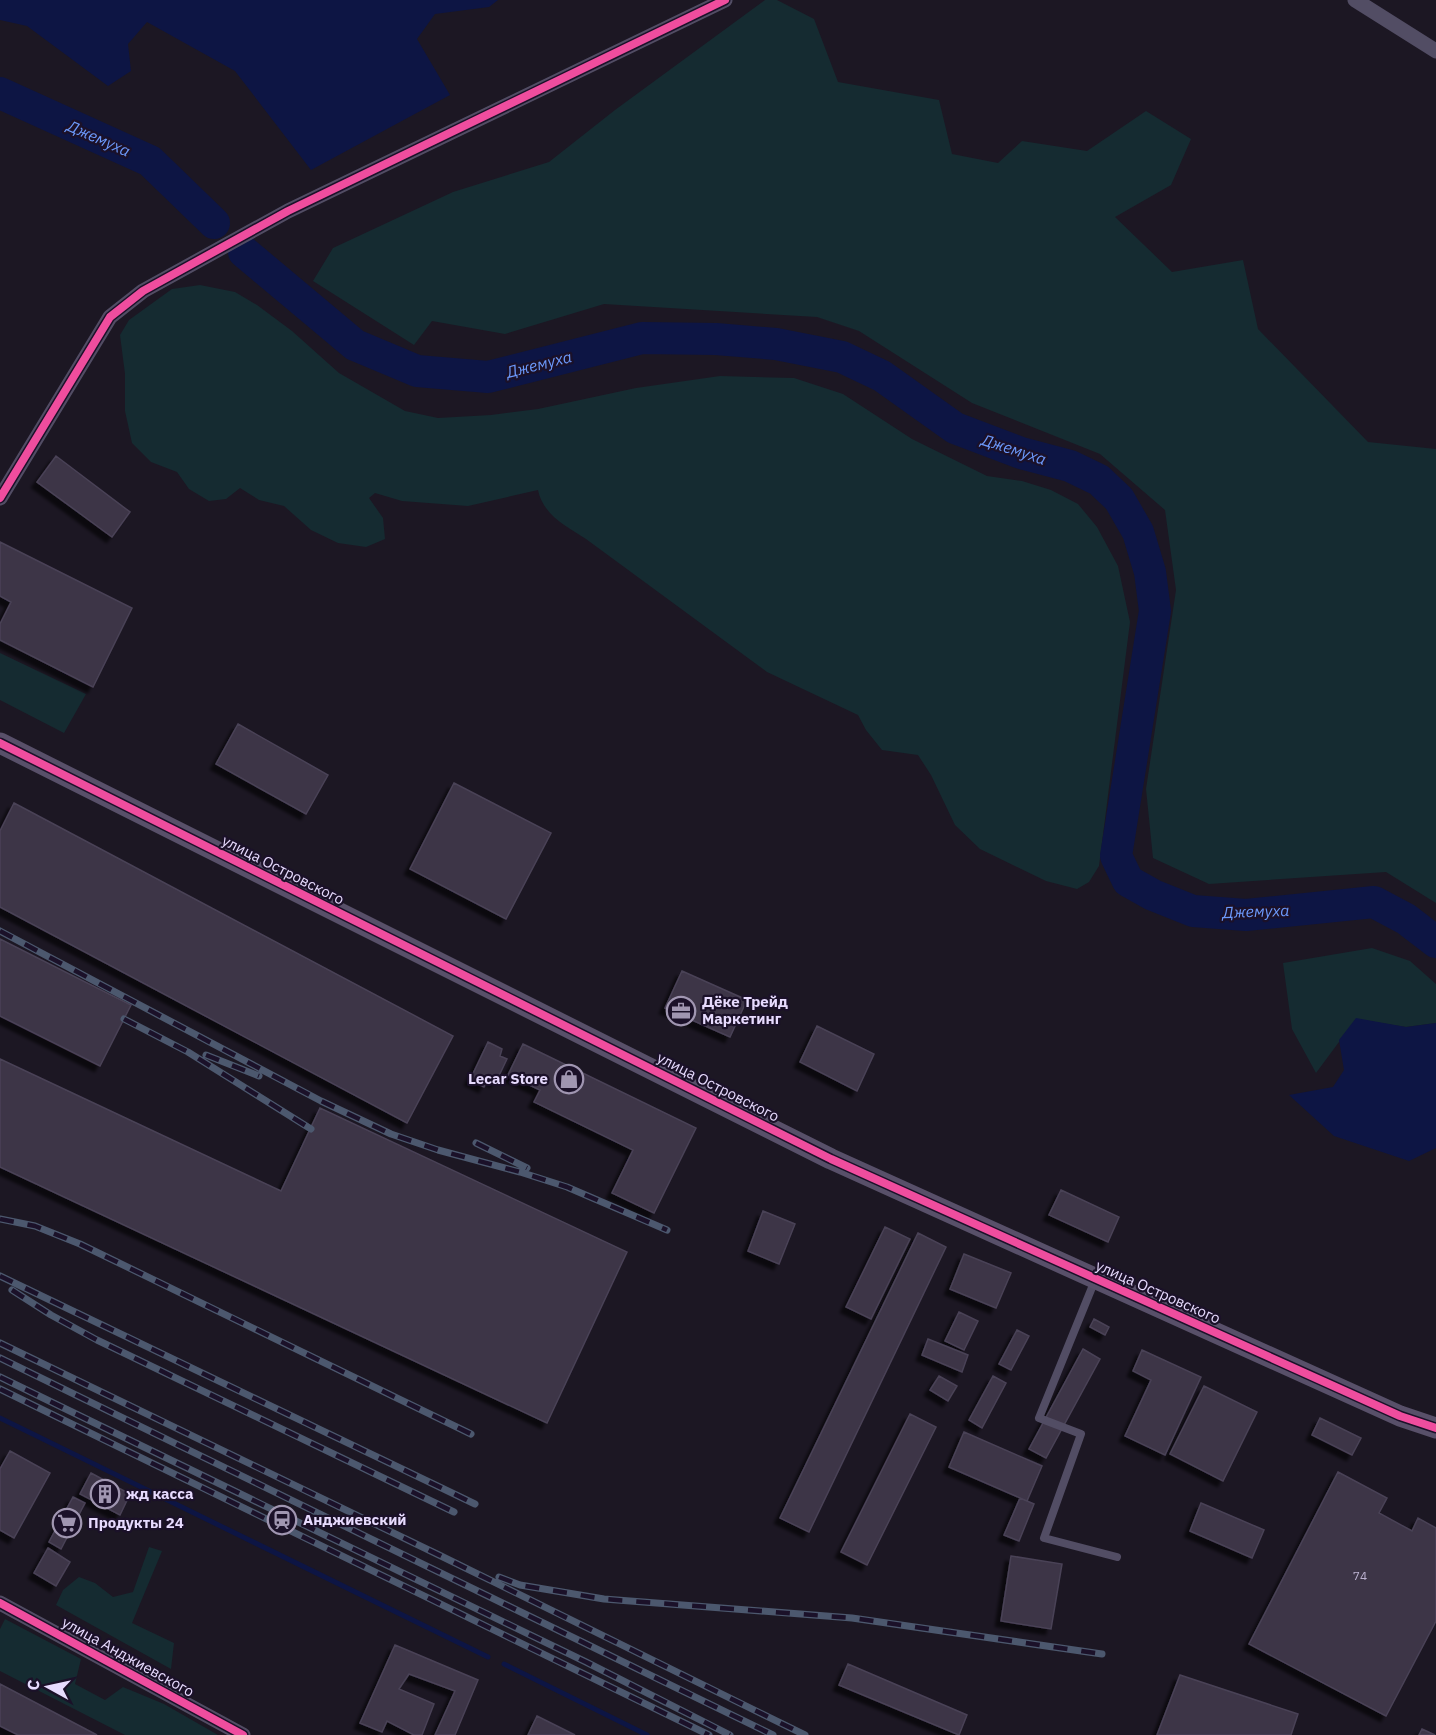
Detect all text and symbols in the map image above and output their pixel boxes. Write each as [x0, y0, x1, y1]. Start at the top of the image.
water label: Джемуха [63, 114, 134, 161]
water label: Джемуха [502, 346, 574, 382]
water label: Джемуха [977, 429, 1049, 469]
street label: улица Островского [219, 831, 347, 909]
water label: Джемуха [1220, 900, 1290, 922]
place label: Дёке Трейд Маркетинг [702, 992, 788, 1028]
office icon: Дёке Трейд Маркетинг [665, 995, 697, 1027]
street label: улица Островского [654, 1048, 782, 1126]
shop icon: Lecar Store [553, 1063, 585, 1095]
place label: Lecar Store [468, 1069, 548, 1088]
street label: улица Островского [1093, 1256, 1223, 1328]
building icon: жд касса [89, 1478, 121, 1510]
place label: жд касса [126, 1484, 194, 1503]
station icon: Анджиевский [266, 1504, 298, 1536]
supermarket icon: Продукты 24 [51, 1507, 83, 1539]
place label: Анджиевский [303, 1510, 407, 1529]
place label: Продукты 24 [88, 1513, 184, 1532]
house number: 74 [1353, 1568, 1367, 1583]
street label: улица Анджиевского [59, 1612, 198, 1701]
north arrow [18, 1657, 78, 1717]
text: С [23, 1678, 44, 1691]

